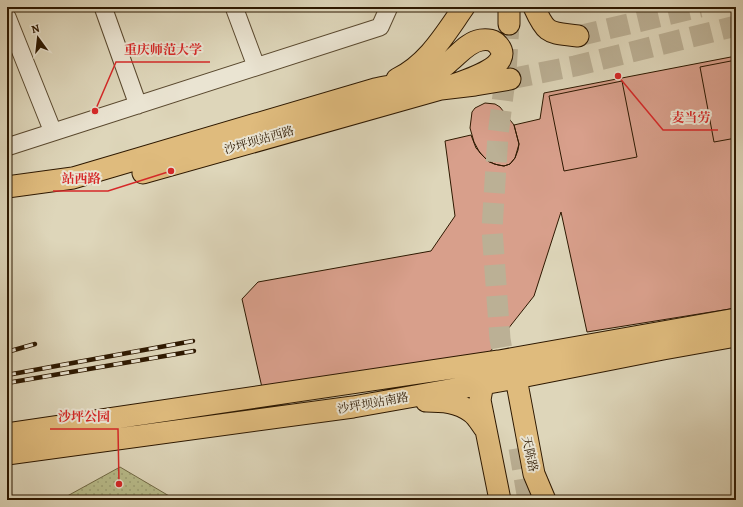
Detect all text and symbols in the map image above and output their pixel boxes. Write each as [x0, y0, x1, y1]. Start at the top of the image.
north arrow [18, 18, 58, 58]
text: N [30, 21, 41, 37]
callout: 重庆师范大学 [116, 37, 210, 62]
text: 重庆师范大学 [124, 41, 202, 58]
callout: 麦当劳 [663, 105, 718, 130]
text: 麦当劳 [671, 109, 711, 126]
street label: 沙坪坝站西路 [222, 122, 296, 158]
callout: 站西路 [53, 166, 108, 191]
text: 站西路 [61, 170, 101, 187]
street label: 沙坪坝站南路 [336, 389, 410, 417]
callout: 沙坪公园 [50, 404, 118, 429]
text: 沙坪公园 [58, 408, 110, 425]
street label: 天陈路 [518, 435, 542, 473]

